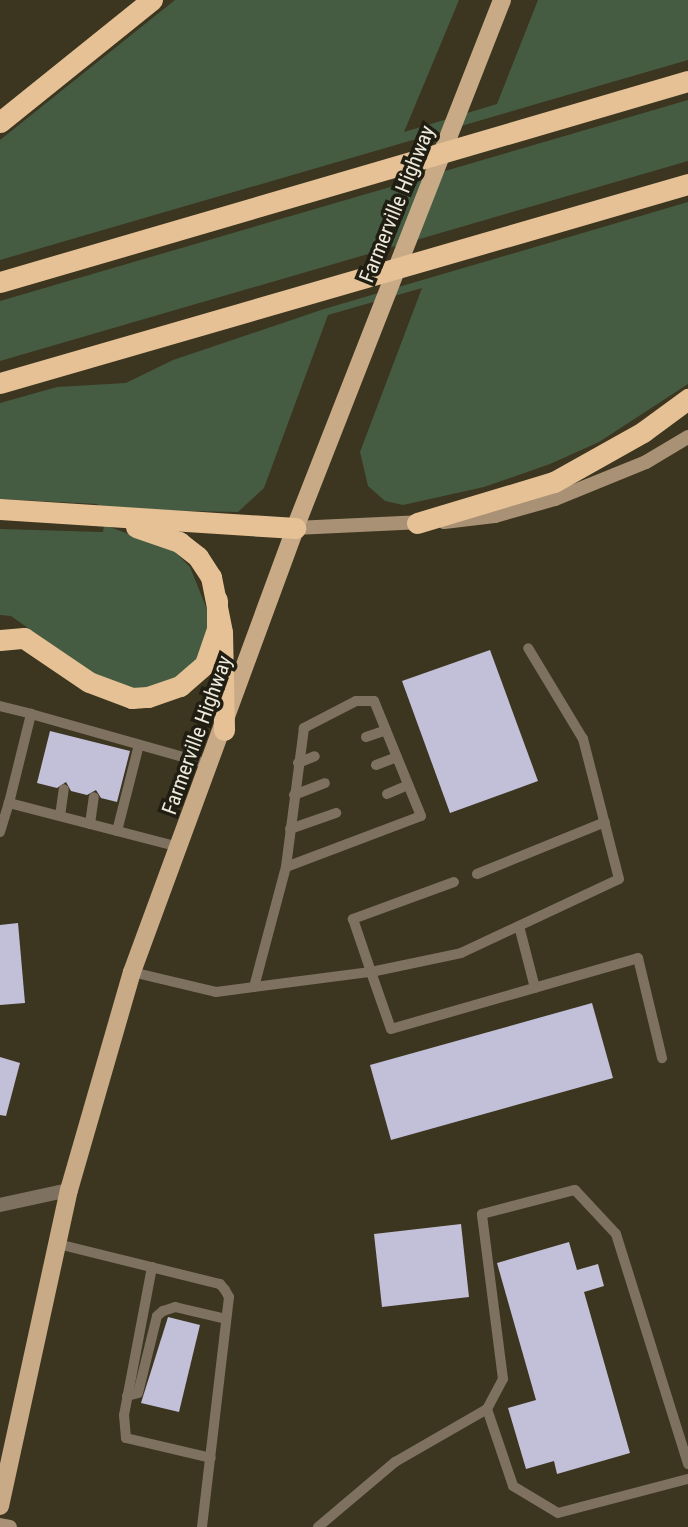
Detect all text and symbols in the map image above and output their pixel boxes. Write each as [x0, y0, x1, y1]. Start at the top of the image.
street label: Farmerville Highway [354, 122, 440, 286]
street label: Farmerville Highway [157, 652, 237, 818]

